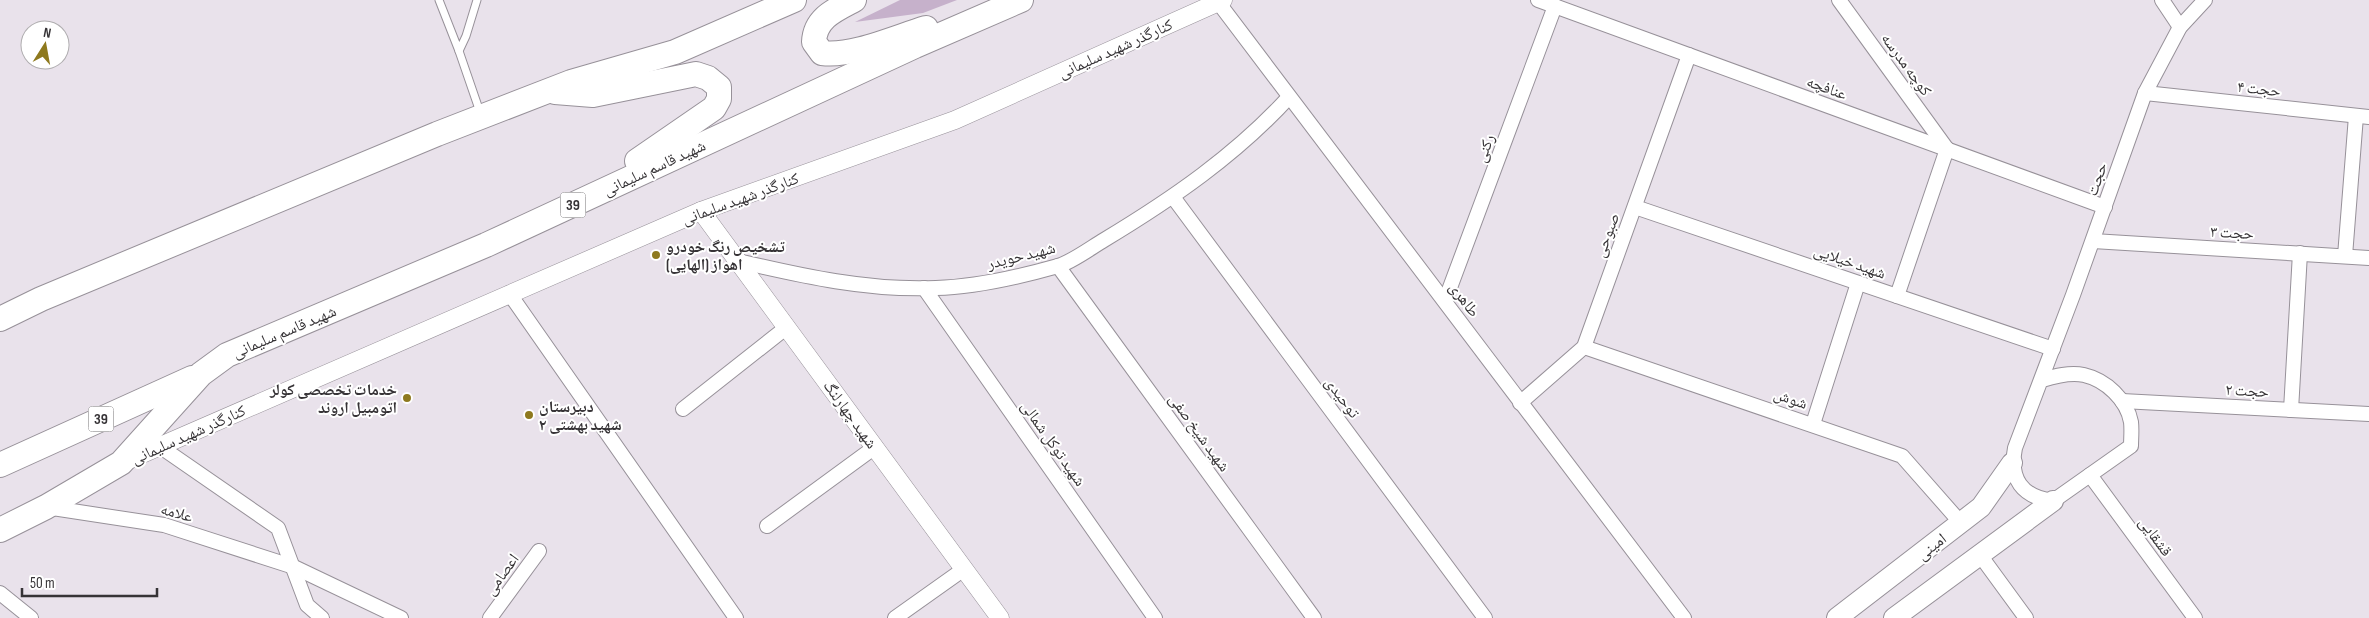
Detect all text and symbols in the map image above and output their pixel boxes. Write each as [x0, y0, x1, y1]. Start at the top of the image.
street label: کنارگذر شهید سلیمانی [1055, 15, 1176, 83]
north arrow [20, 20, 70, 70]
text: N [42, 24, 53, 42]
street label: کوچه مدرسه [1877, 30, 1935, 100]
street label: عنافچه [1804, 72, 1849, 104]
street label: حجت ۴ [2236, 78, 2282, 101]
street label: رکنی [1472, 132, 1499, 165]
street label: شهید قاسم سلیمانی [600, 136, 709, 200]
street label: حجت [2083, 160, 2112, 199]
street label: کنارگذر شهید سلیمانی [679, 169, 802, 229]
road number: 39 [560, 192, 586, 218]
street label: صبوحی [1591, 211, 1624, 260]
street label: حجت ۳ [2210, 223, 2254, 244]
place label: تشخیص رنگ خودرو اهواز (الهایی) [666, 238, 785, 275]
street label: شهید حویدر [984, 239, 1057, 274]
street label: شهید خیلایی [1811, 241, 1888, 284]
marker: تشخیص رنگ خودرو اهواز (الهایی) [650, 249, 662, 261]
street label: طاهری [1444, 279, 1483, 321]
street label: شهید قاسم سلیمانی [230, 302, 339, 363]
street label: توحیدی [1320, 374, 1364, 422]
street label: شهید چهارلنگ [819, 377, 881, 453]
place label: خدمات تخصصی کولر اتومبیل اروند [269, 381, 397, 418]
street label: حجت ۲ [2225, 381, 2269, 402]
street label: شوش [1771, 385, 1810, 414]
street label: شهید شیخ صفی [1164, 390, 1233, 476]
marker: خدمات تخصصی کولر اتومبیل اروند [401, 392, 413, 404]
place label: دبیرستان شهید بهشتی ۲ [539, 398, 622, 435]
street label: شهید توکل شمالی [1016, 398, 1089, 490]
street label: کنارگذر شهید سلیمانی [128, 401, 249, 469]
road number: 39 [88, 406, 114, 432]
marker: دبیرستان شهید بهشتی ۲ [523, 409, 535, 421]
street label: علامه [159, 500, 195, 527]
street label: قشقایی [2134, 513, 2175, 560]
street label: امینی [1913, 530, 1951, 565]
street label: اعصامی [481, 550, 524, 599]
scale bar [22, 566, 158, 598]
text: 50 m [30, 574, 55, 593]

